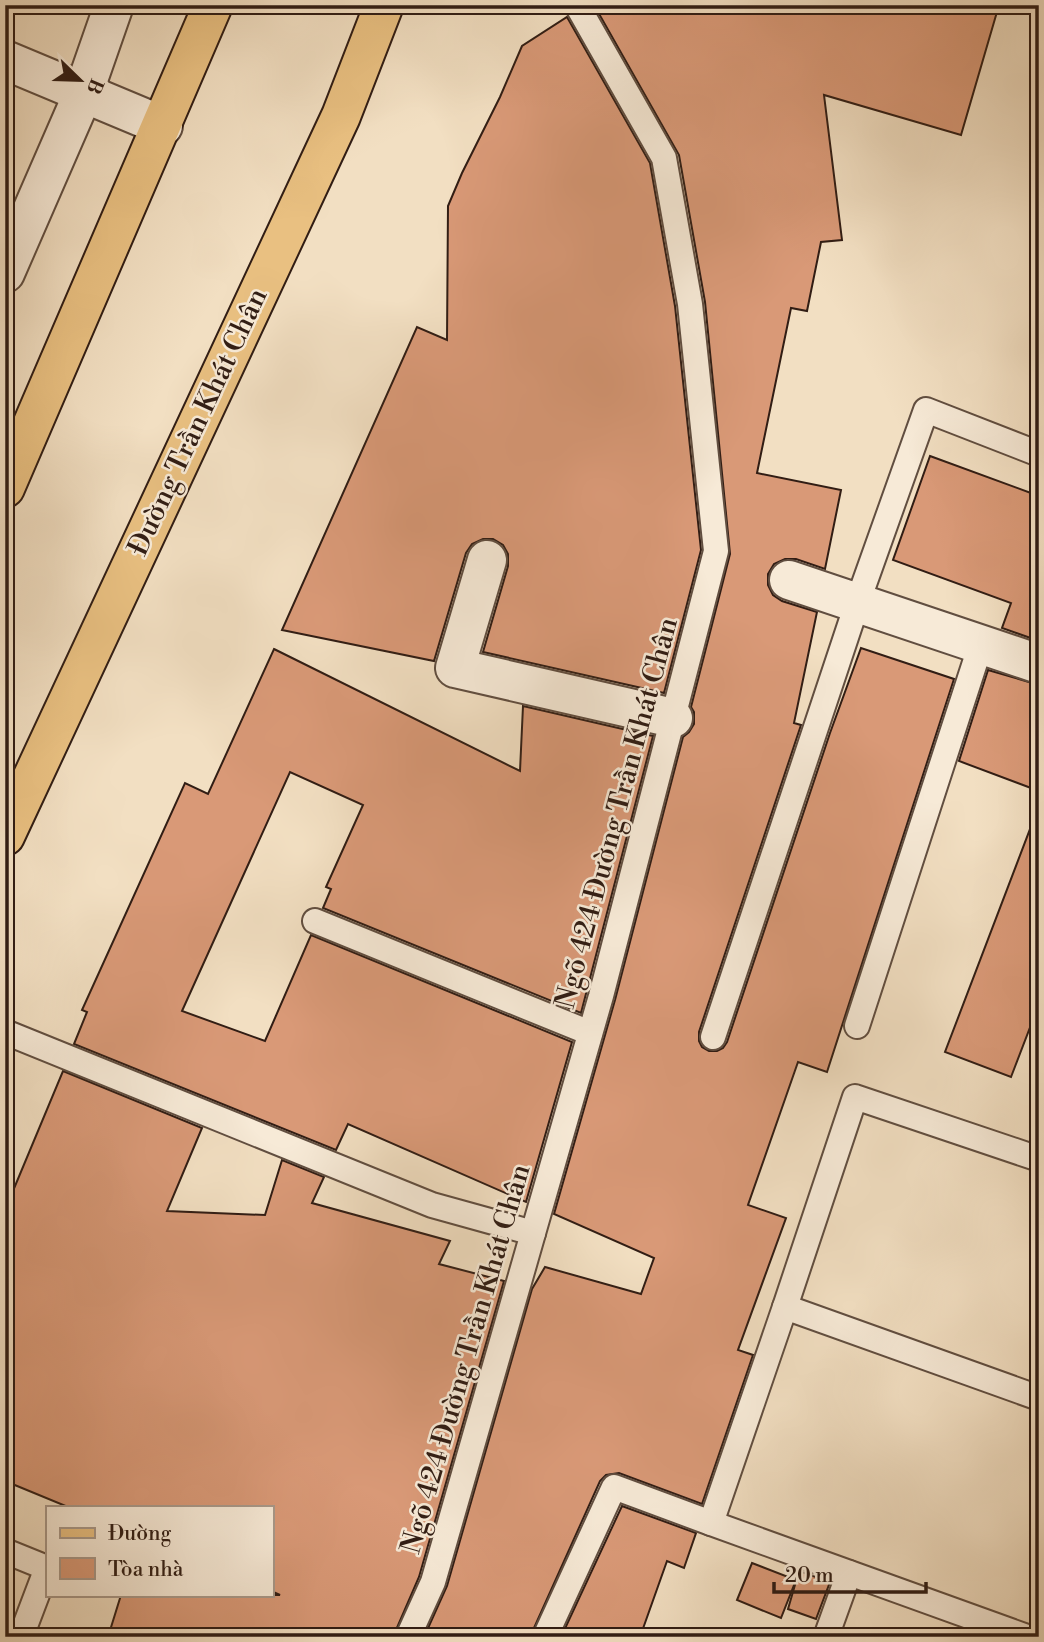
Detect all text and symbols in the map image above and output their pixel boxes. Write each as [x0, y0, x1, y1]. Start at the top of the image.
north arrow [46, 46, 116, 116]
text: B [81, 75, 109, 98]
street label: Đường Trần Khát Chân [121, 282, 276, 561]
street label: Ngõ 424 Đường Trần Khát Chân [548, 613, 686, 1012]
street label: Ngõ 424 Đường Trần Khát Chân [394, 1160, 538, 1558]
legend [46, 1506, 273, 1596]
text: Đường [108, 1521, 172, 1547]
scale bar [774, 1551, 927, 1595]
text: Tòa nhà [108, 1557, 184, 1583]
text: 20 m [785, 1563, 834, 1589]

